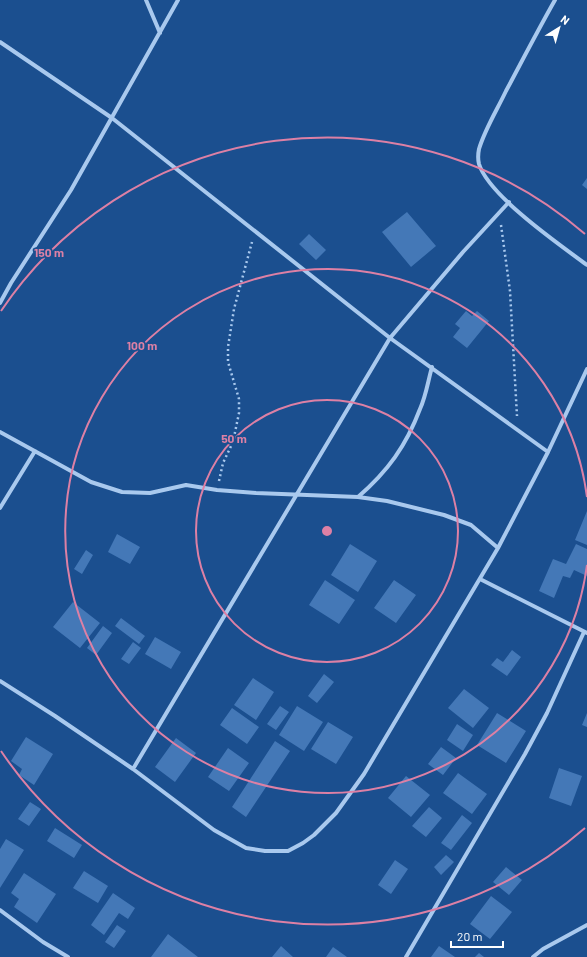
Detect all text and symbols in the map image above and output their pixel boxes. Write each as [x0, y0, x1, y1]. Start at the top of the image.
north arrow [539, 8, 579, 48]
text: N [558, 12, 572, 27]
text: 150 m [34, 245, 64, 259]
text: 100 m [127, 338, 157, 352]
text: 50 m [221, 431, 247, 445]
centre of rings [320, 524, 334, 538]
scale bar [451, 923, 503, 949]
text: 20 m [457, 929, 483, 943]

